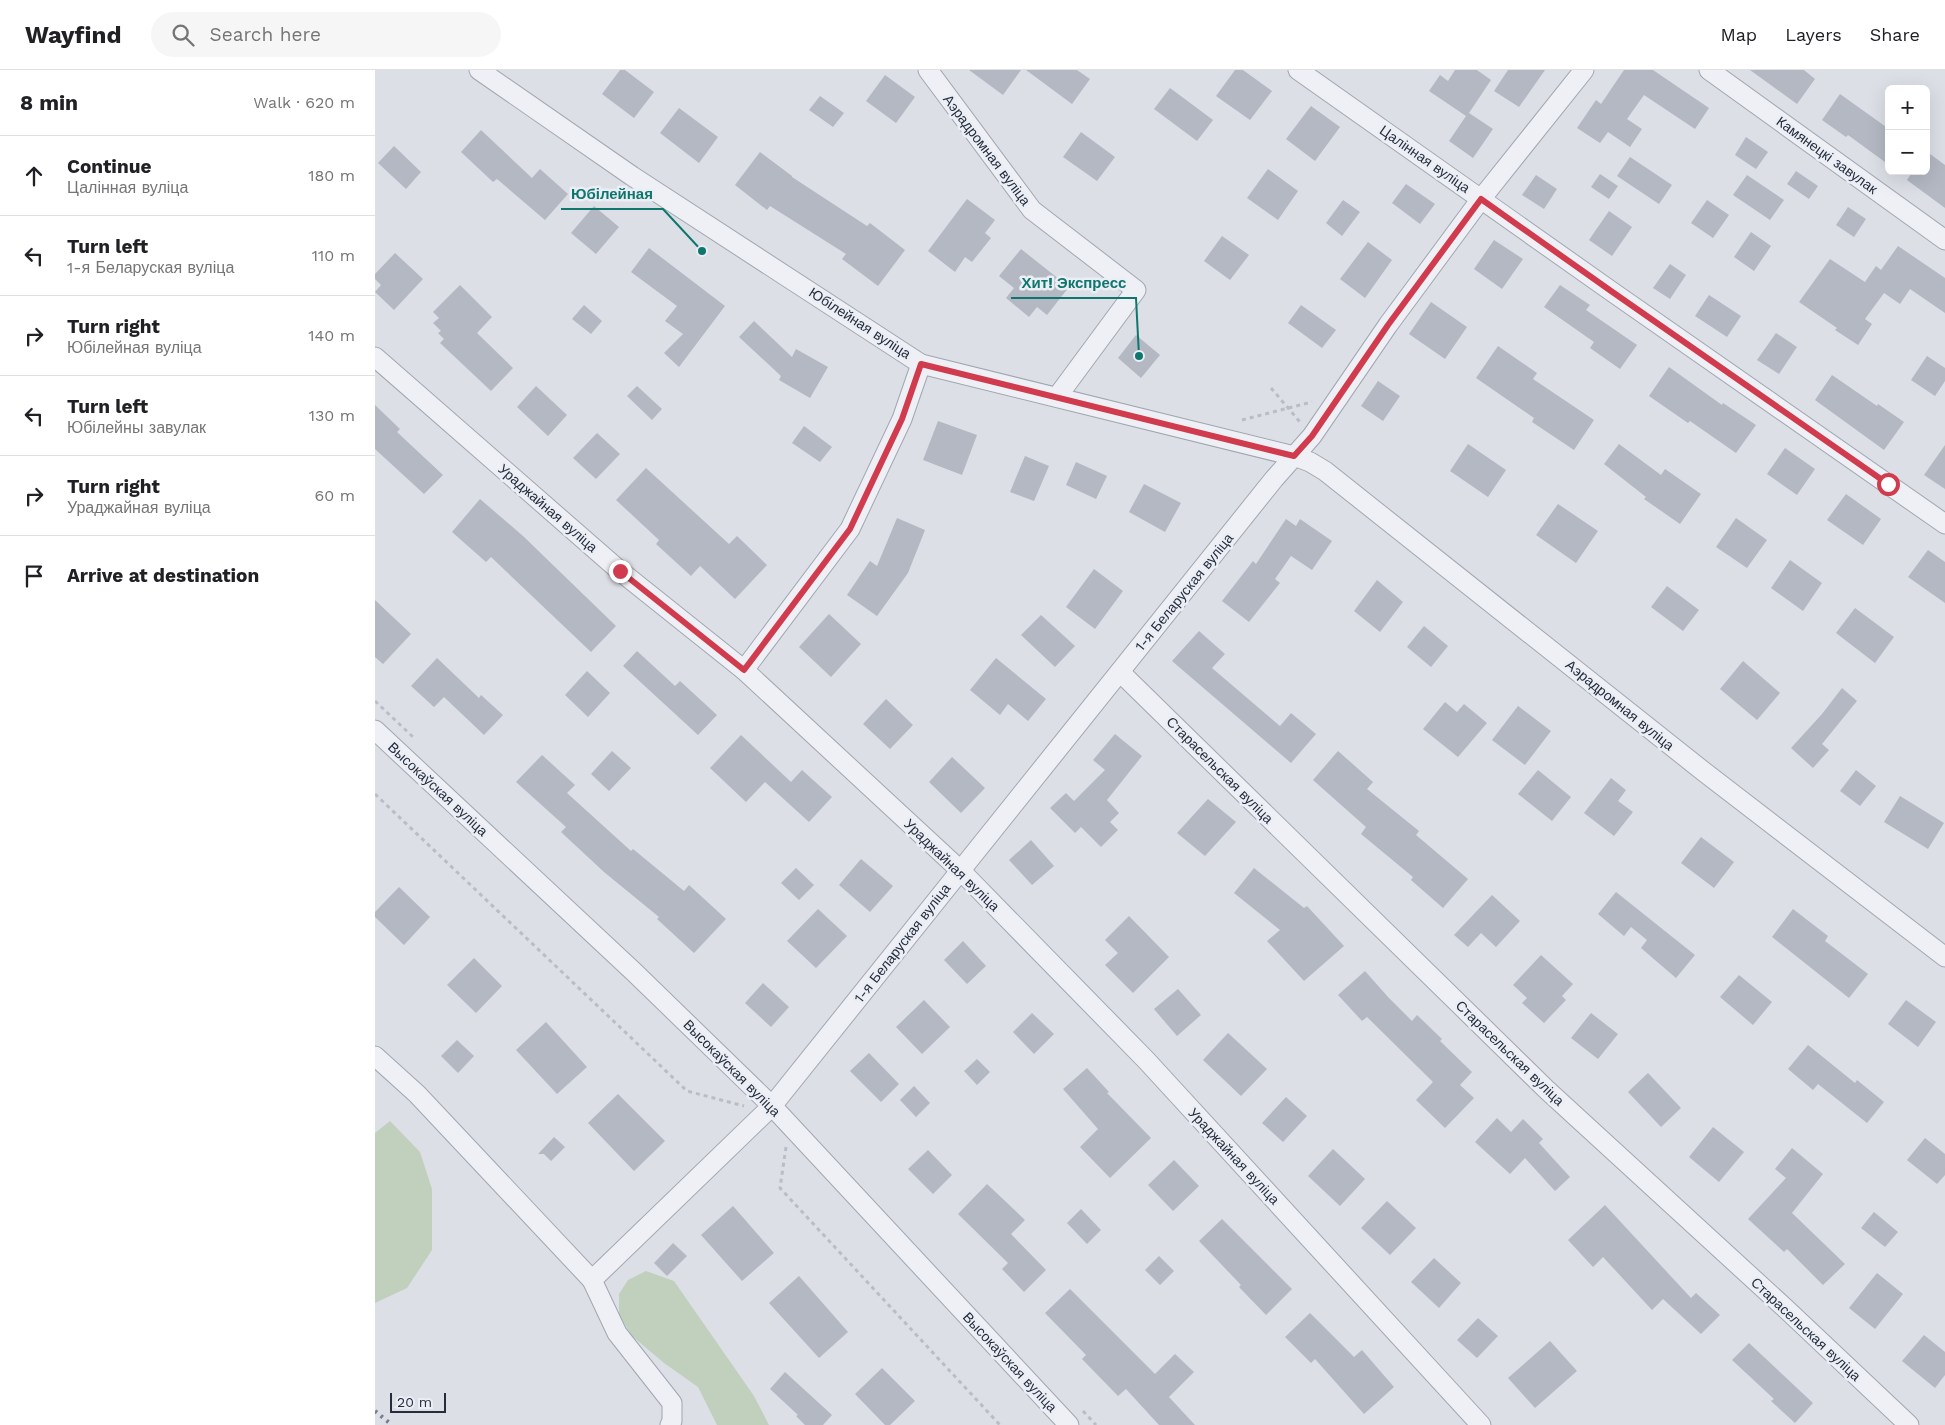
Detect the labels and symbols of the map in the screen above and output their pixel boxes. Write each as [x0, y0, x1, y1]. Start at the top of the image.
street label: Аэрадромная вуліца [940, 91, 1034, 209]
street label: Камянецкі завулак [1773, 113, 1881, 197]
street label: Цалінная вуліца [1377, 122, 1473, 196]
callout: Юбілейная [561, 179, 663, 209]
text: Юбілейная [571, 185, 653, 203]
callout: Хит! Экспресс [1011, 268, 1136, 298]
text: Хит! Экспресс [1022, 274, 1126, 292]
street label: Юбілейная вуліца [806, 284, 914, 362]
street label: Ураджайная вуліца [495, 461, 601, 555]
route start [1877, 473, 1900, 496]
street label: 1-я Беларуская вуліца [1132, 530, 1236, 654]
route end [609, 560, 632, 583]
street label: Аэрадромная вуліца [1563, 656, 1677, 754]
street label: Старасельская вуліца [1163, 713, 1277, 827]
street label: Высокаўская вуліца [385, 739, 491, 839]
street label: Ураджайная вуліца [901, 816, 1003, 915]
street label: 1-я Беларуская вуліца [851, 880, 953, 1006]
street label: Старасельская вуліца [1453, 997, 1567, 1109]
street label: Высокаўская вуліца [680, 1016, 784, 1120]
street label: Ураджайная вуліца [1185, 1105, 1283, 1208]
street label: Старасельская вуліца [1748, 1274, 1864, 1384]
street label: Высокаўская вуліца [960, 1309, 1060, 1415]
scale bar [390, 1390, 446, 1413]

